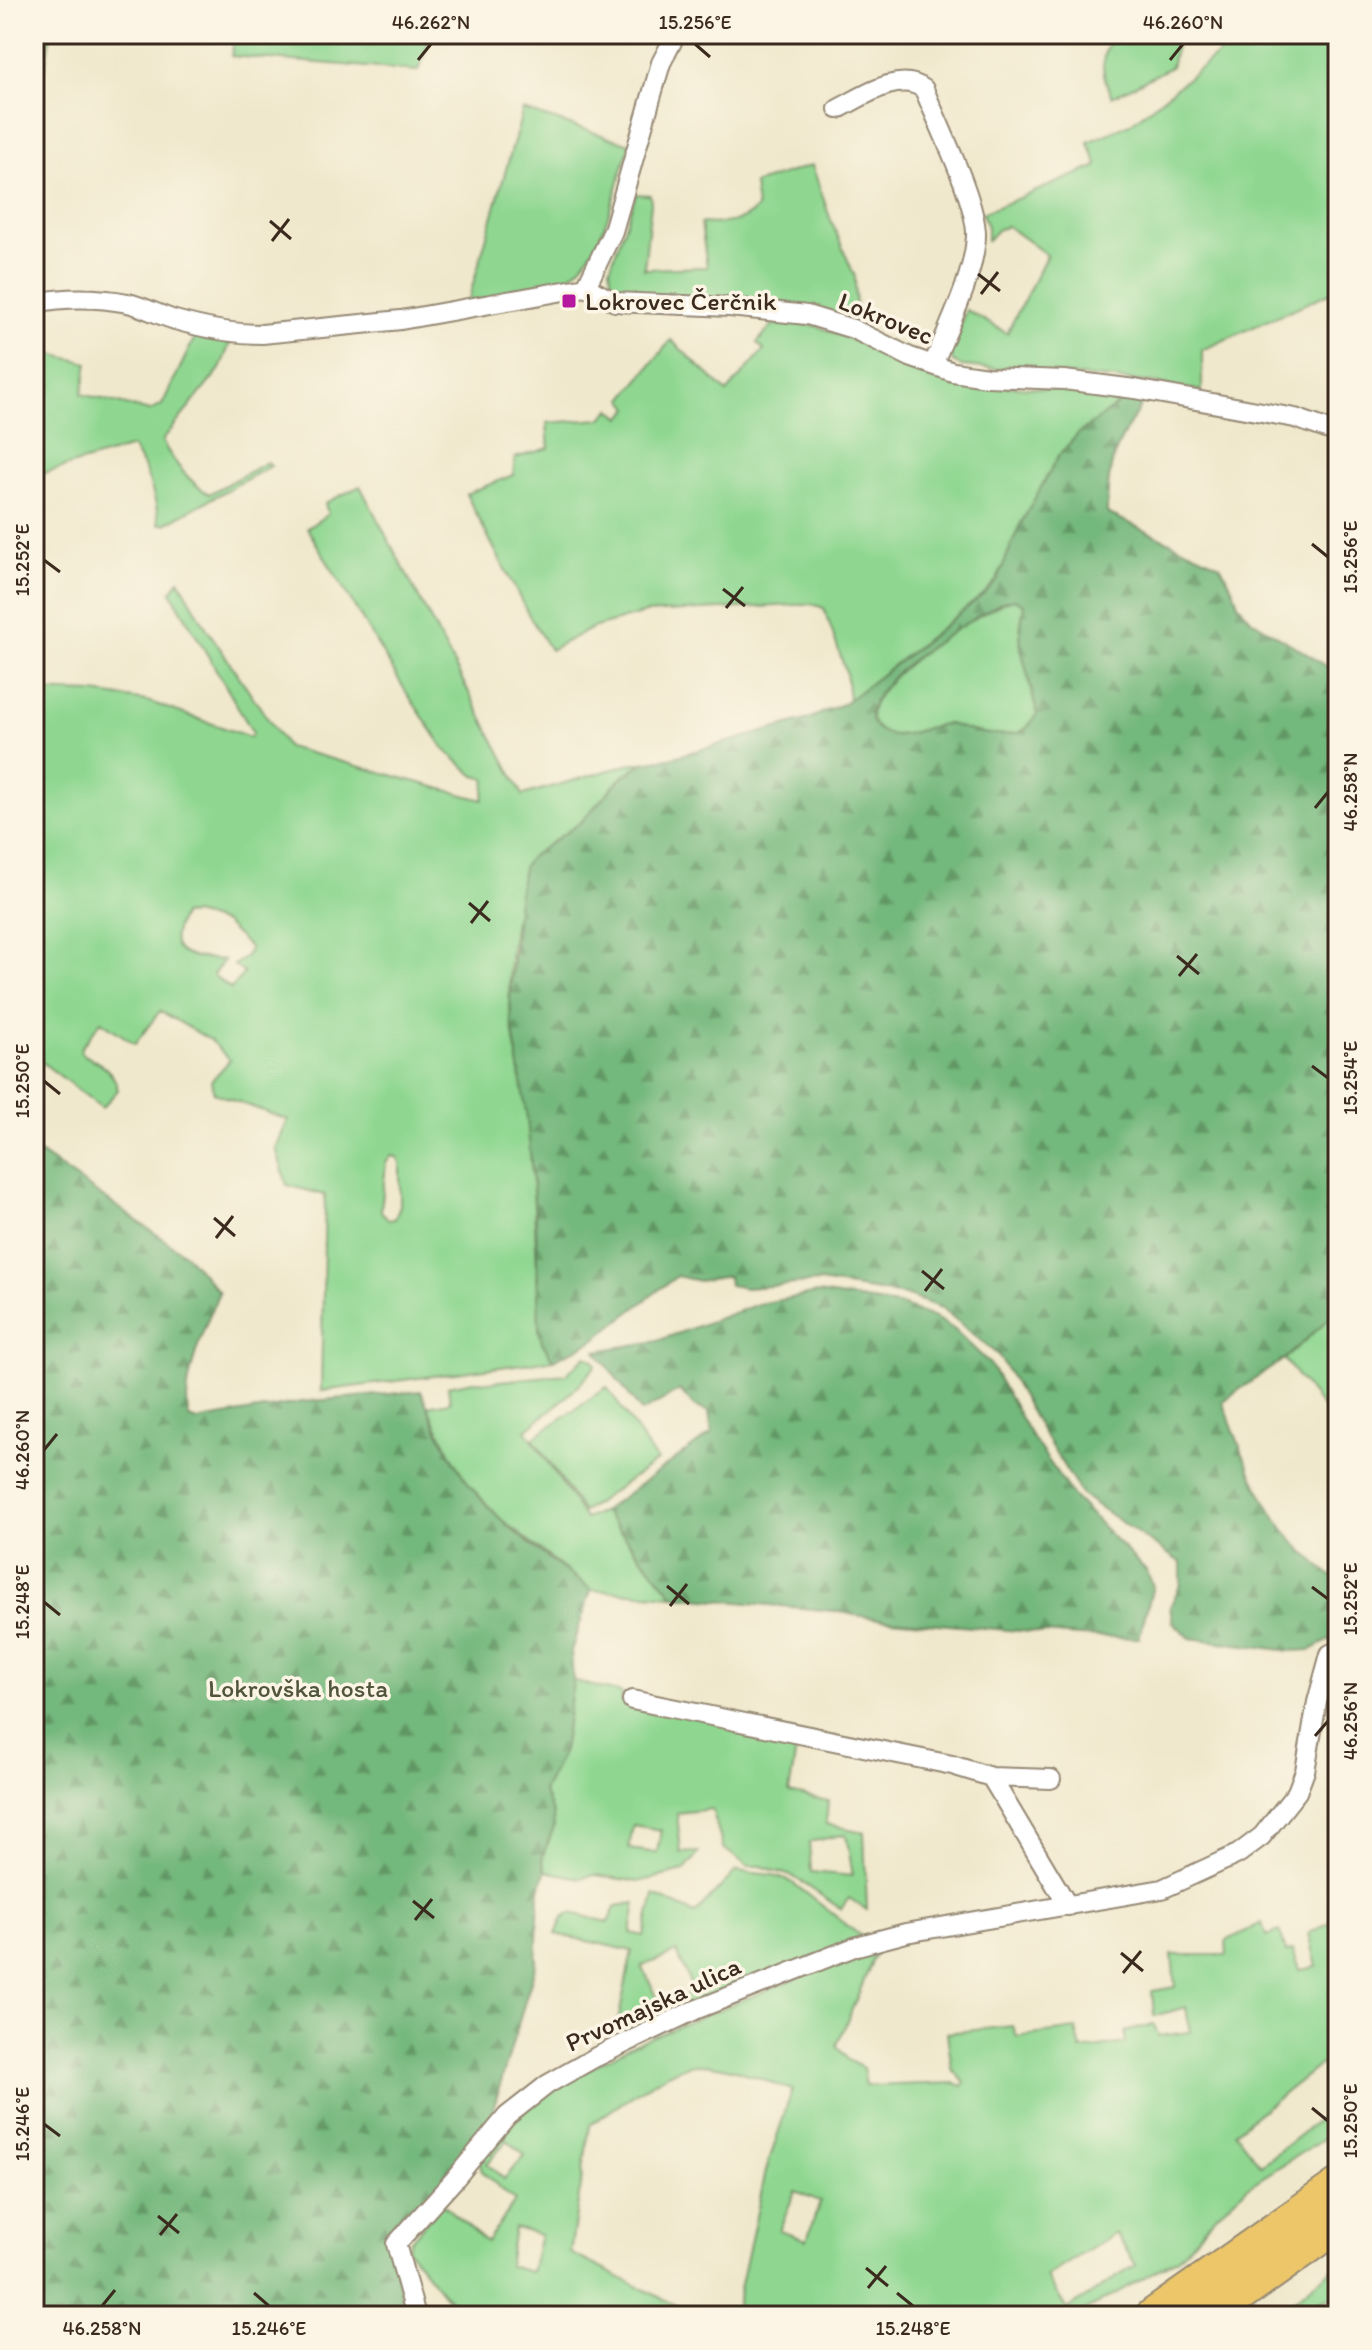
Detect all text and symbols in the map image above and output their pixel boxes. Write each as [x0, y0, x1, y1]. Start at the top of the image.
text: 46.262°N [392, 10, 470, 34]
text: 15.256°E [658, 10, 732, 34]
text: 46.260°N [1143, 10, 1223, 34]
street label: Lokrovec [834, 284, 938, 352]
place label: Lokrovec Čerčnik [585, 285, 777, 317]
marker: Lokrovec Čerčnik [560, 292, 578, 310]
text: 15.256°E [1338, 520, 1362, 594]
text: 15.252°E [10, 523, 34, 597]
text: 46.258°N [1338, 753, 1362, 831]
text: 15.254°E [1338, 1041, 1362, 1115]
text: 15.250°E [10, 1044, 34, 1118]
text: 46.260°N [10, 1410, 34, 1490]
text: 15.252°E [1338, 1562, 1362, 1636]
text: 15.248°E [10, 1564, 34, 1640]
park label: Lokrovška hosta [208, 1672, 388, 1704]
text: 46.256°N [1338, 1682, 1362, 1760]
street label: Prvomajska ulica [560, 1949, 746, 2059]
text: 15.250°E [1338, 2084, 1362, 2158]
text: 15.246°E [10, 2087, 34, 2161]
text: 46.258°N [63, 2316, 141, 2340]
text: 15.246°E [232, 2316, 306, 2340]
text: 15.248°E [875, 2316, 951, 2340]

